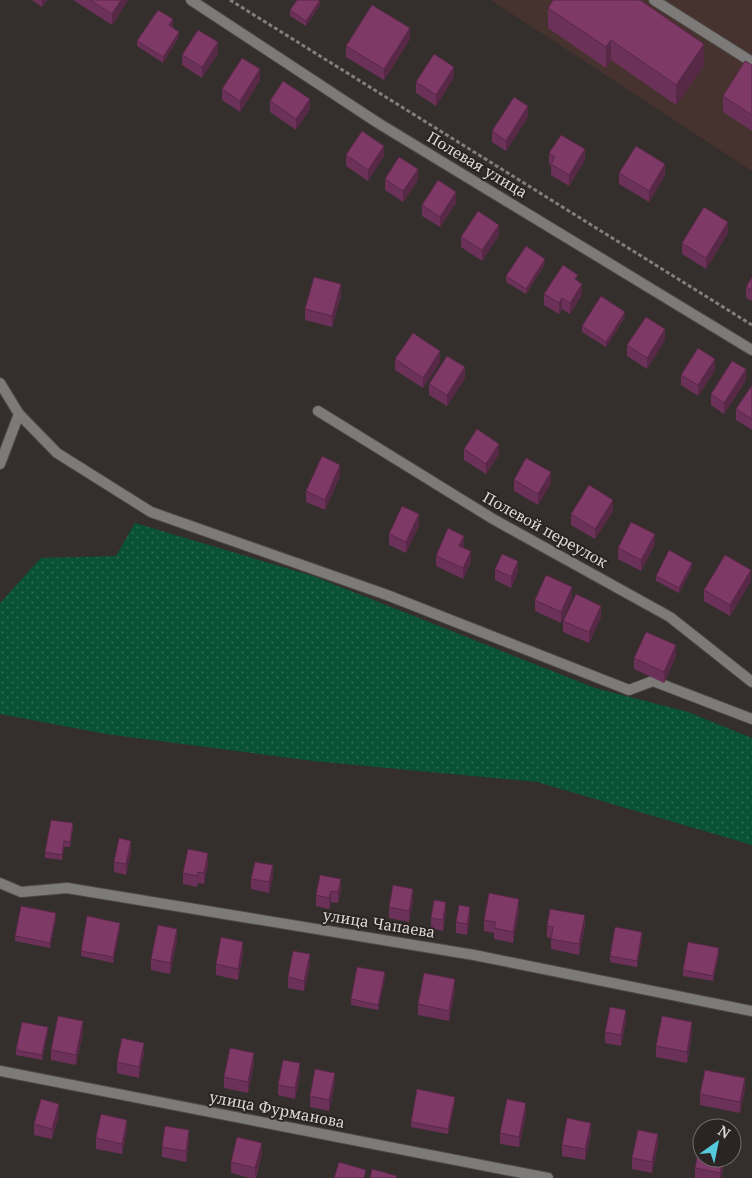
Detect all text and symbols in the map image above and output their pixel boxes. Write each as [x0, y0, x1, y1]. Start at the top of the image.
street label: Полевая улица [424, 126, 531, 202]
street label: Полевой переулок [480, 487, 611, 572]
street label: улица Чапаева [322, 904, 437, 942]
street label: улица Фурманова [208, 1086, 347, 1132]
north arrow [692, 1118, 742, 1168]
text: N [715, 1121, 734, 1143]

